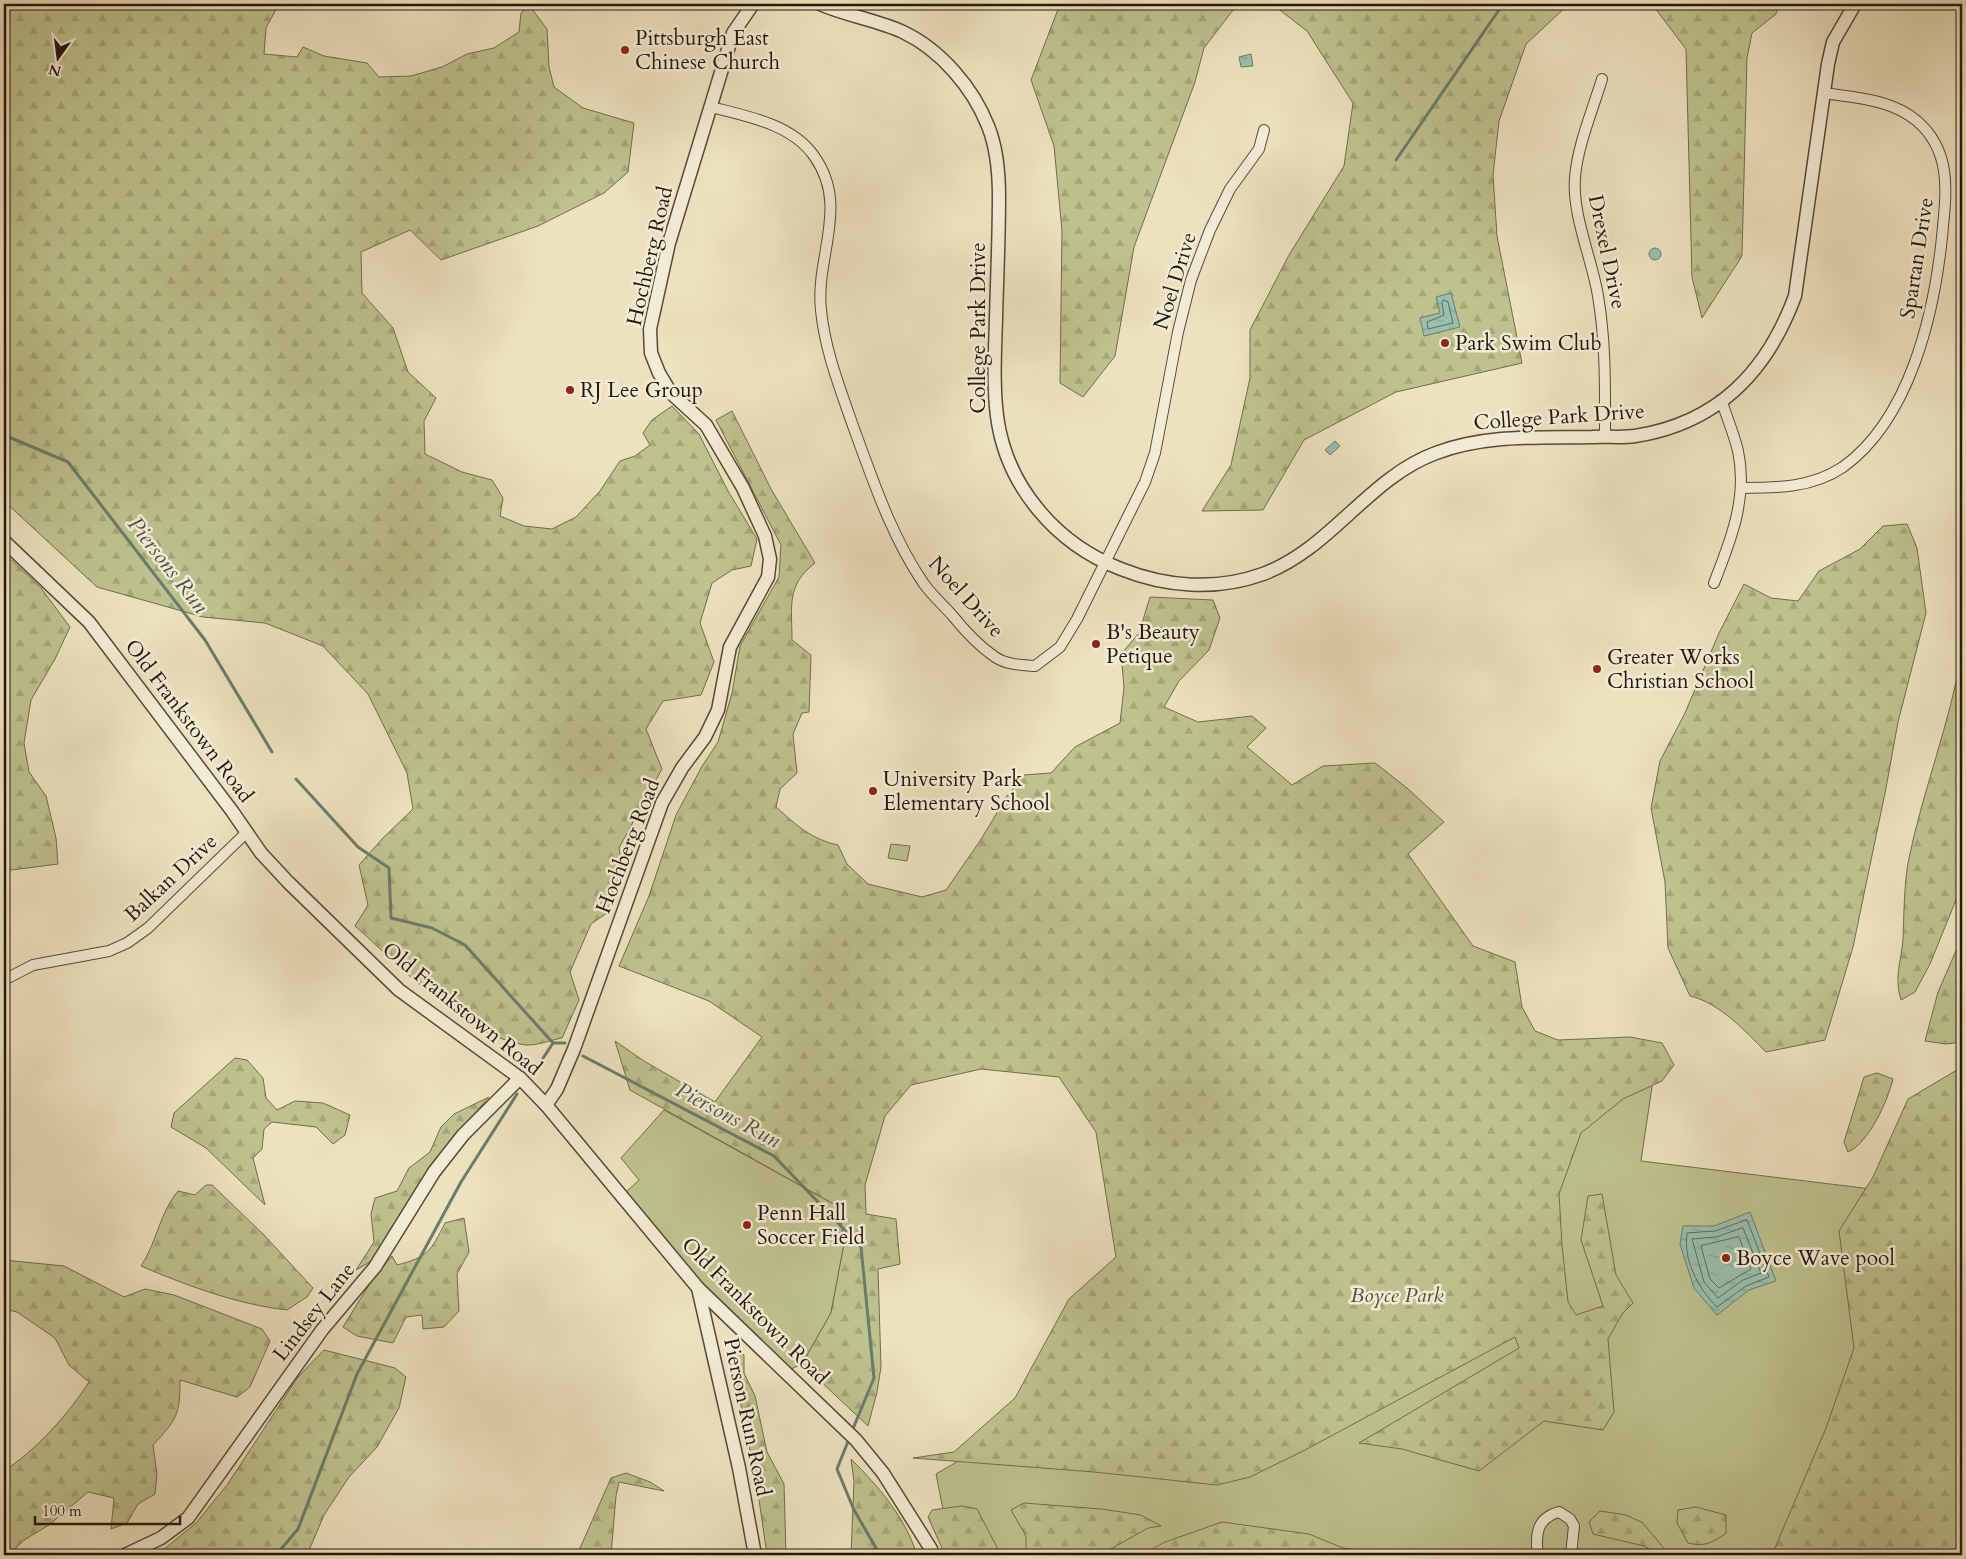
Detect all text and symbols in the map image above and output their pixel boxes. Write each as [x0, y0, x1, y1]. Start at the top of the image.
place label: Pittsburgh East Chinese Church [635, 24, 781, 77]
north arrow [32, 32, 82, 82]
marker: Pittsburgh East Chinese Church [619, 44, 631, 56]
text: N [47, 59, 63, 81]
street label: Hochberg Road [620, 184, 680, 328]
street label: Drexel Drive [1581, 192, 1633, 312]
street label: Spartan Drive [1893, 195, 1941, 321]
street label: Noel Drive [1146, 229, 1204, 333]
street label: College Park Drive [964, 242, 993, 414]
place label: Park Swim Club [1455, 329, 1602, 358]
marker: Park Swim Club [1439, 337, 1451, 349]
place label: RJ Lee Group [580, 376, 703, 405]
marker: RJ Lee Group [564, 384, 576, 396]
street label: College Park Drive [1472, 397, 1646, 437]
water label: Piersons Run [121, 510, 215, 620]
street label: Noel Drive [922, 550, 1010, 644]
place label: B's Beauty Petique [1106, 618, 1200, 671]
street label: Old Frankstown Road [118, 633, 260, 809]
marker: B's Beauty Petique [1090, 638, 1102, 650]
place label: Greater Works Christian School [1607, 643, 1754, 696]
marker: Greater Works Christian School [1591, 663, 1603, 675]
place label: University Park Elementary School [883, 765, 1050, 818]
street label: Hochberg Road [589, 774, 667, 918]
marker: University Park Elementary School [867, 785, 879, 797]
street label: Balkan Drive [118, 827, 224, 929]
street label: Old Frankstown Road [376, 936, 548, 1082]
water label: Piersons Run [670, 1075, 786, 1155]
place label: Penn Hall Soccer Field [757, 1199, 865, 1252]
marker: Penn Hall Soccer Field [741, 1219, 753, 1231]
street label: Old Frankstown Road [675, 1231, 835, 1391]
place label: Boyce Wave pool [1736, 1244, 1895, 1273]
marker: Boyce Wave pool [1720, 1252, 1732, 1264]
street label: Lindsey Lane [266, 1256, 362, 1368]
park label: Boyce Park [1350, 1281, 1444, 1310]
street label: Pierson Run Road [716, 1335, 778, 1499]
scale bar [35, 1494, 180, 1526]
text: 100 m [42, 1501, 82, 1521]

